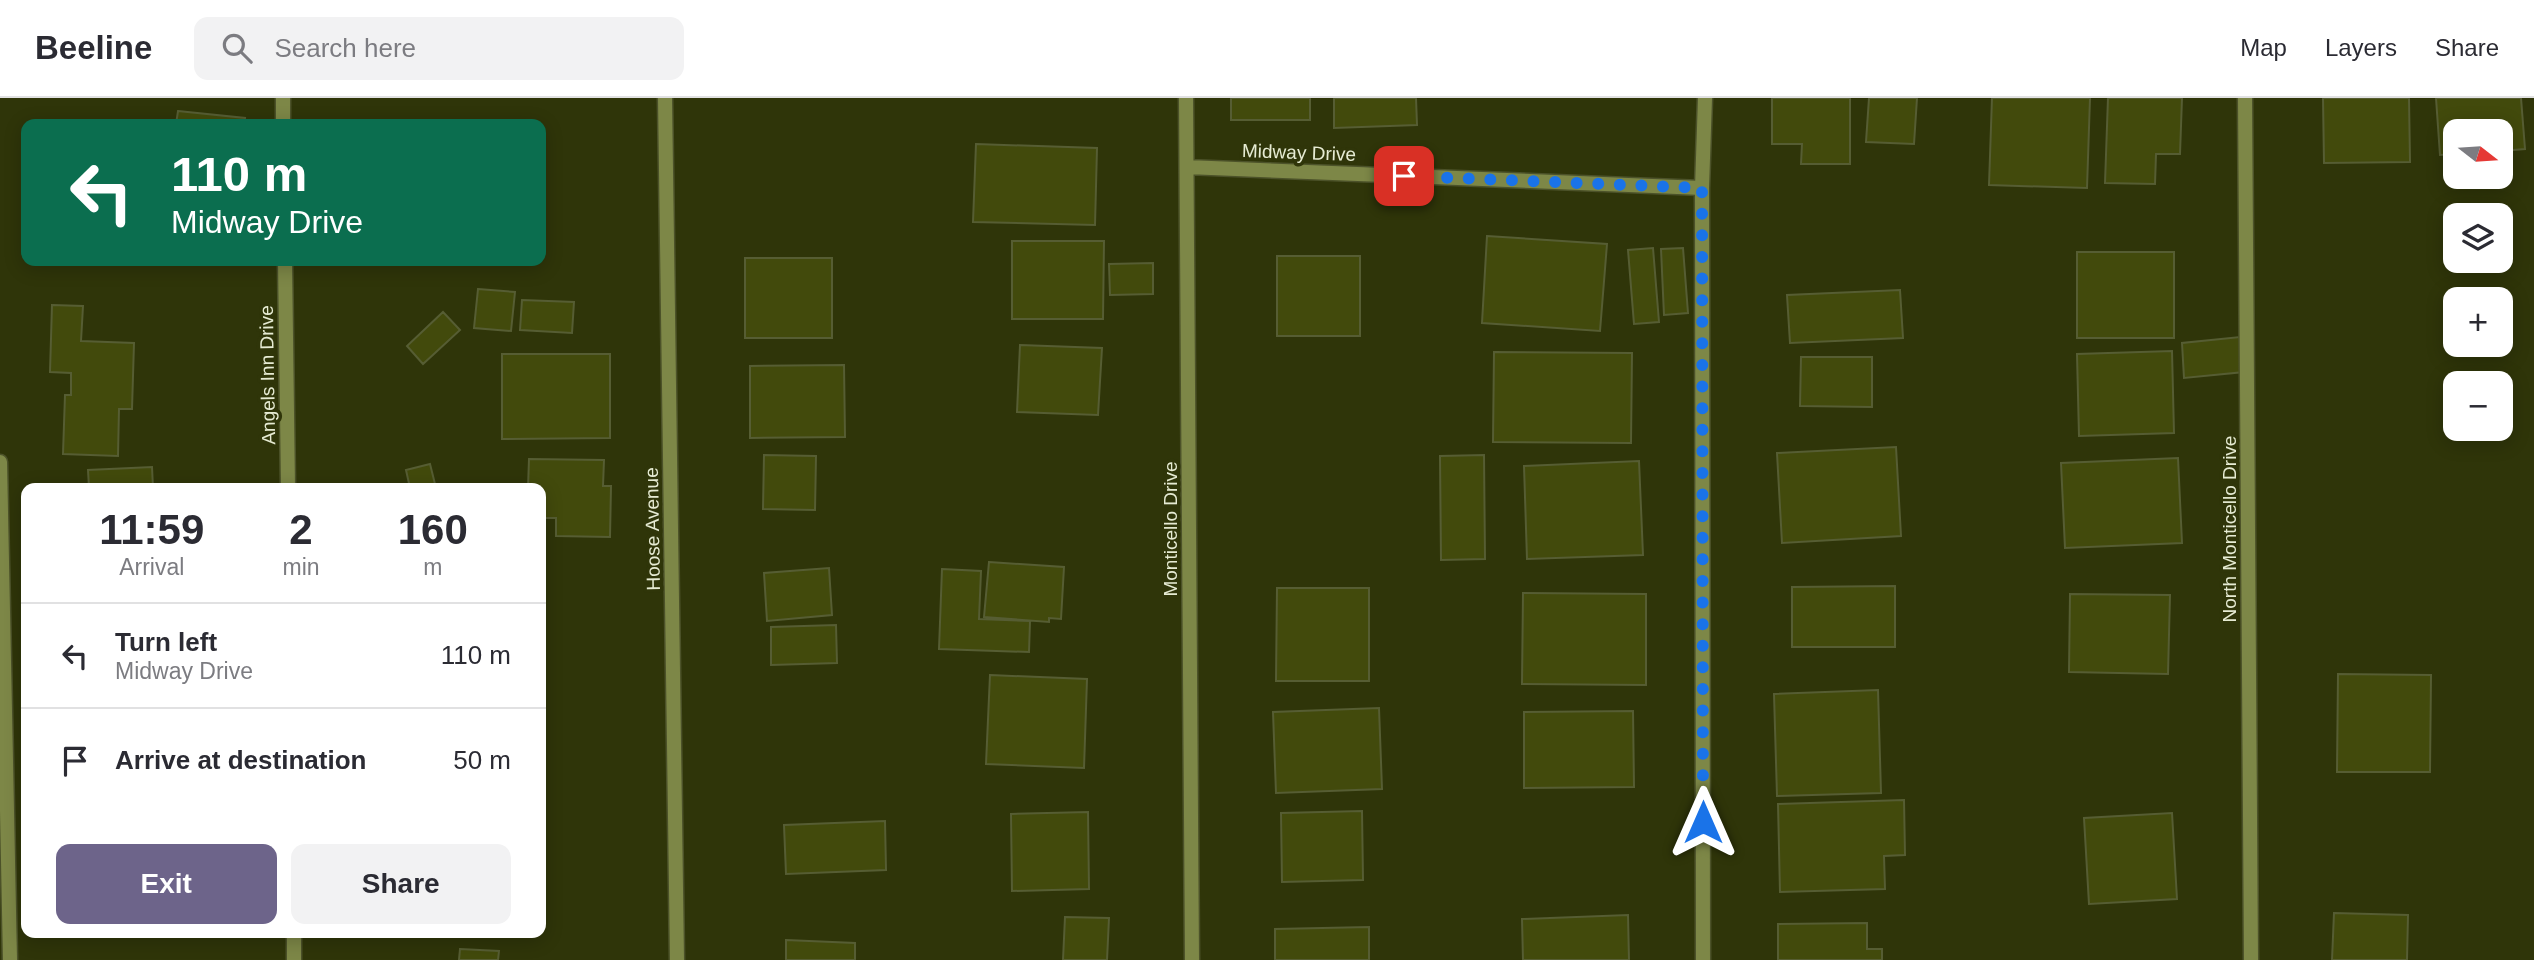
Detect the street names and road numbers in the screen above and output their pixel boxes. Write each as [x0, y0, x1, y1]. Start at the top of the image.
street label: Midway Drive [1242, 140, 1356, 165]
street label: Angels Inn Drive [256, 305, 279, 445]
street label: North Monticello Drive [2219, 436, 2240, 622]
street label: Monticello Drive [1160, 461, 1181, 597]
street label: Hoose Avenue [641, 467, 664, 591]

